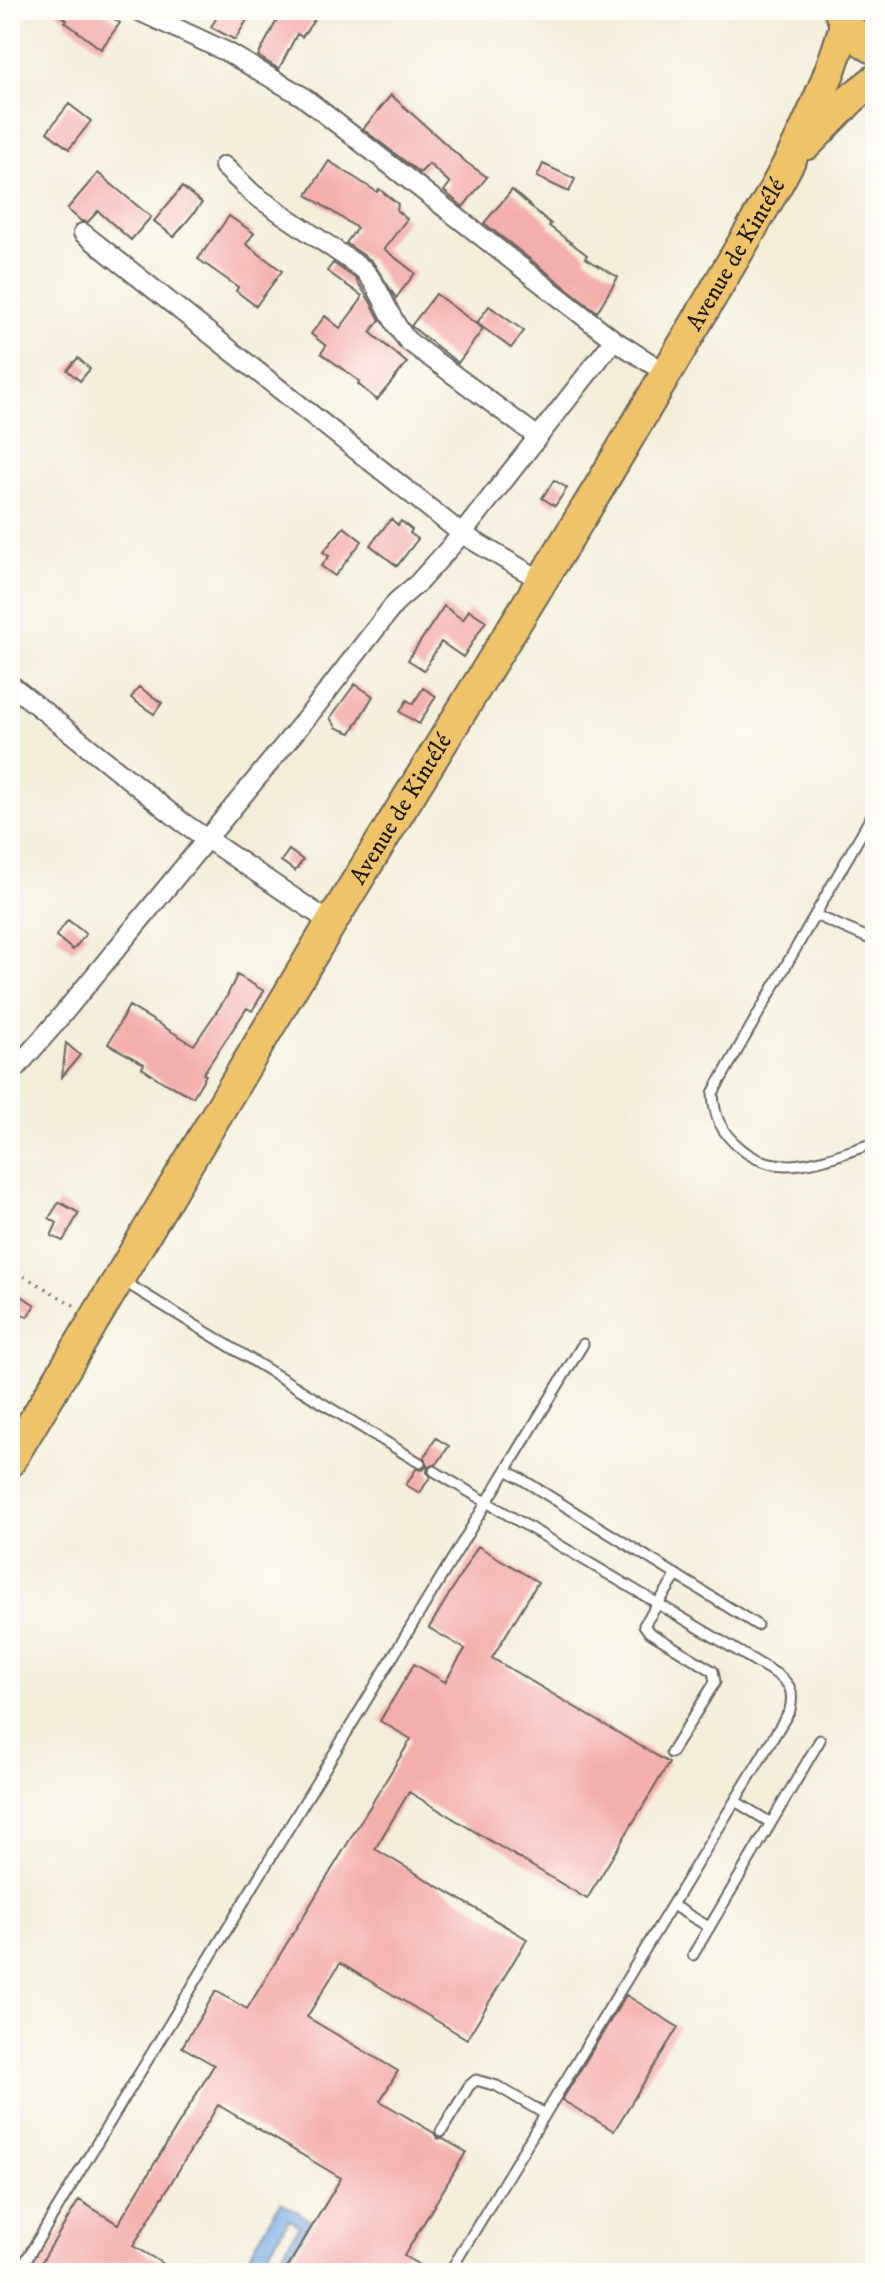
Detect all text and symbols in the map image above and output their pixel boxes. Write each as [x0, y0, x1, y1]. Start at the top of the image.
street label: Avenue de Kintélé [680, 173, 792, 336]
street label: Avenue de Kintélé [343, 728, 459, 890]

